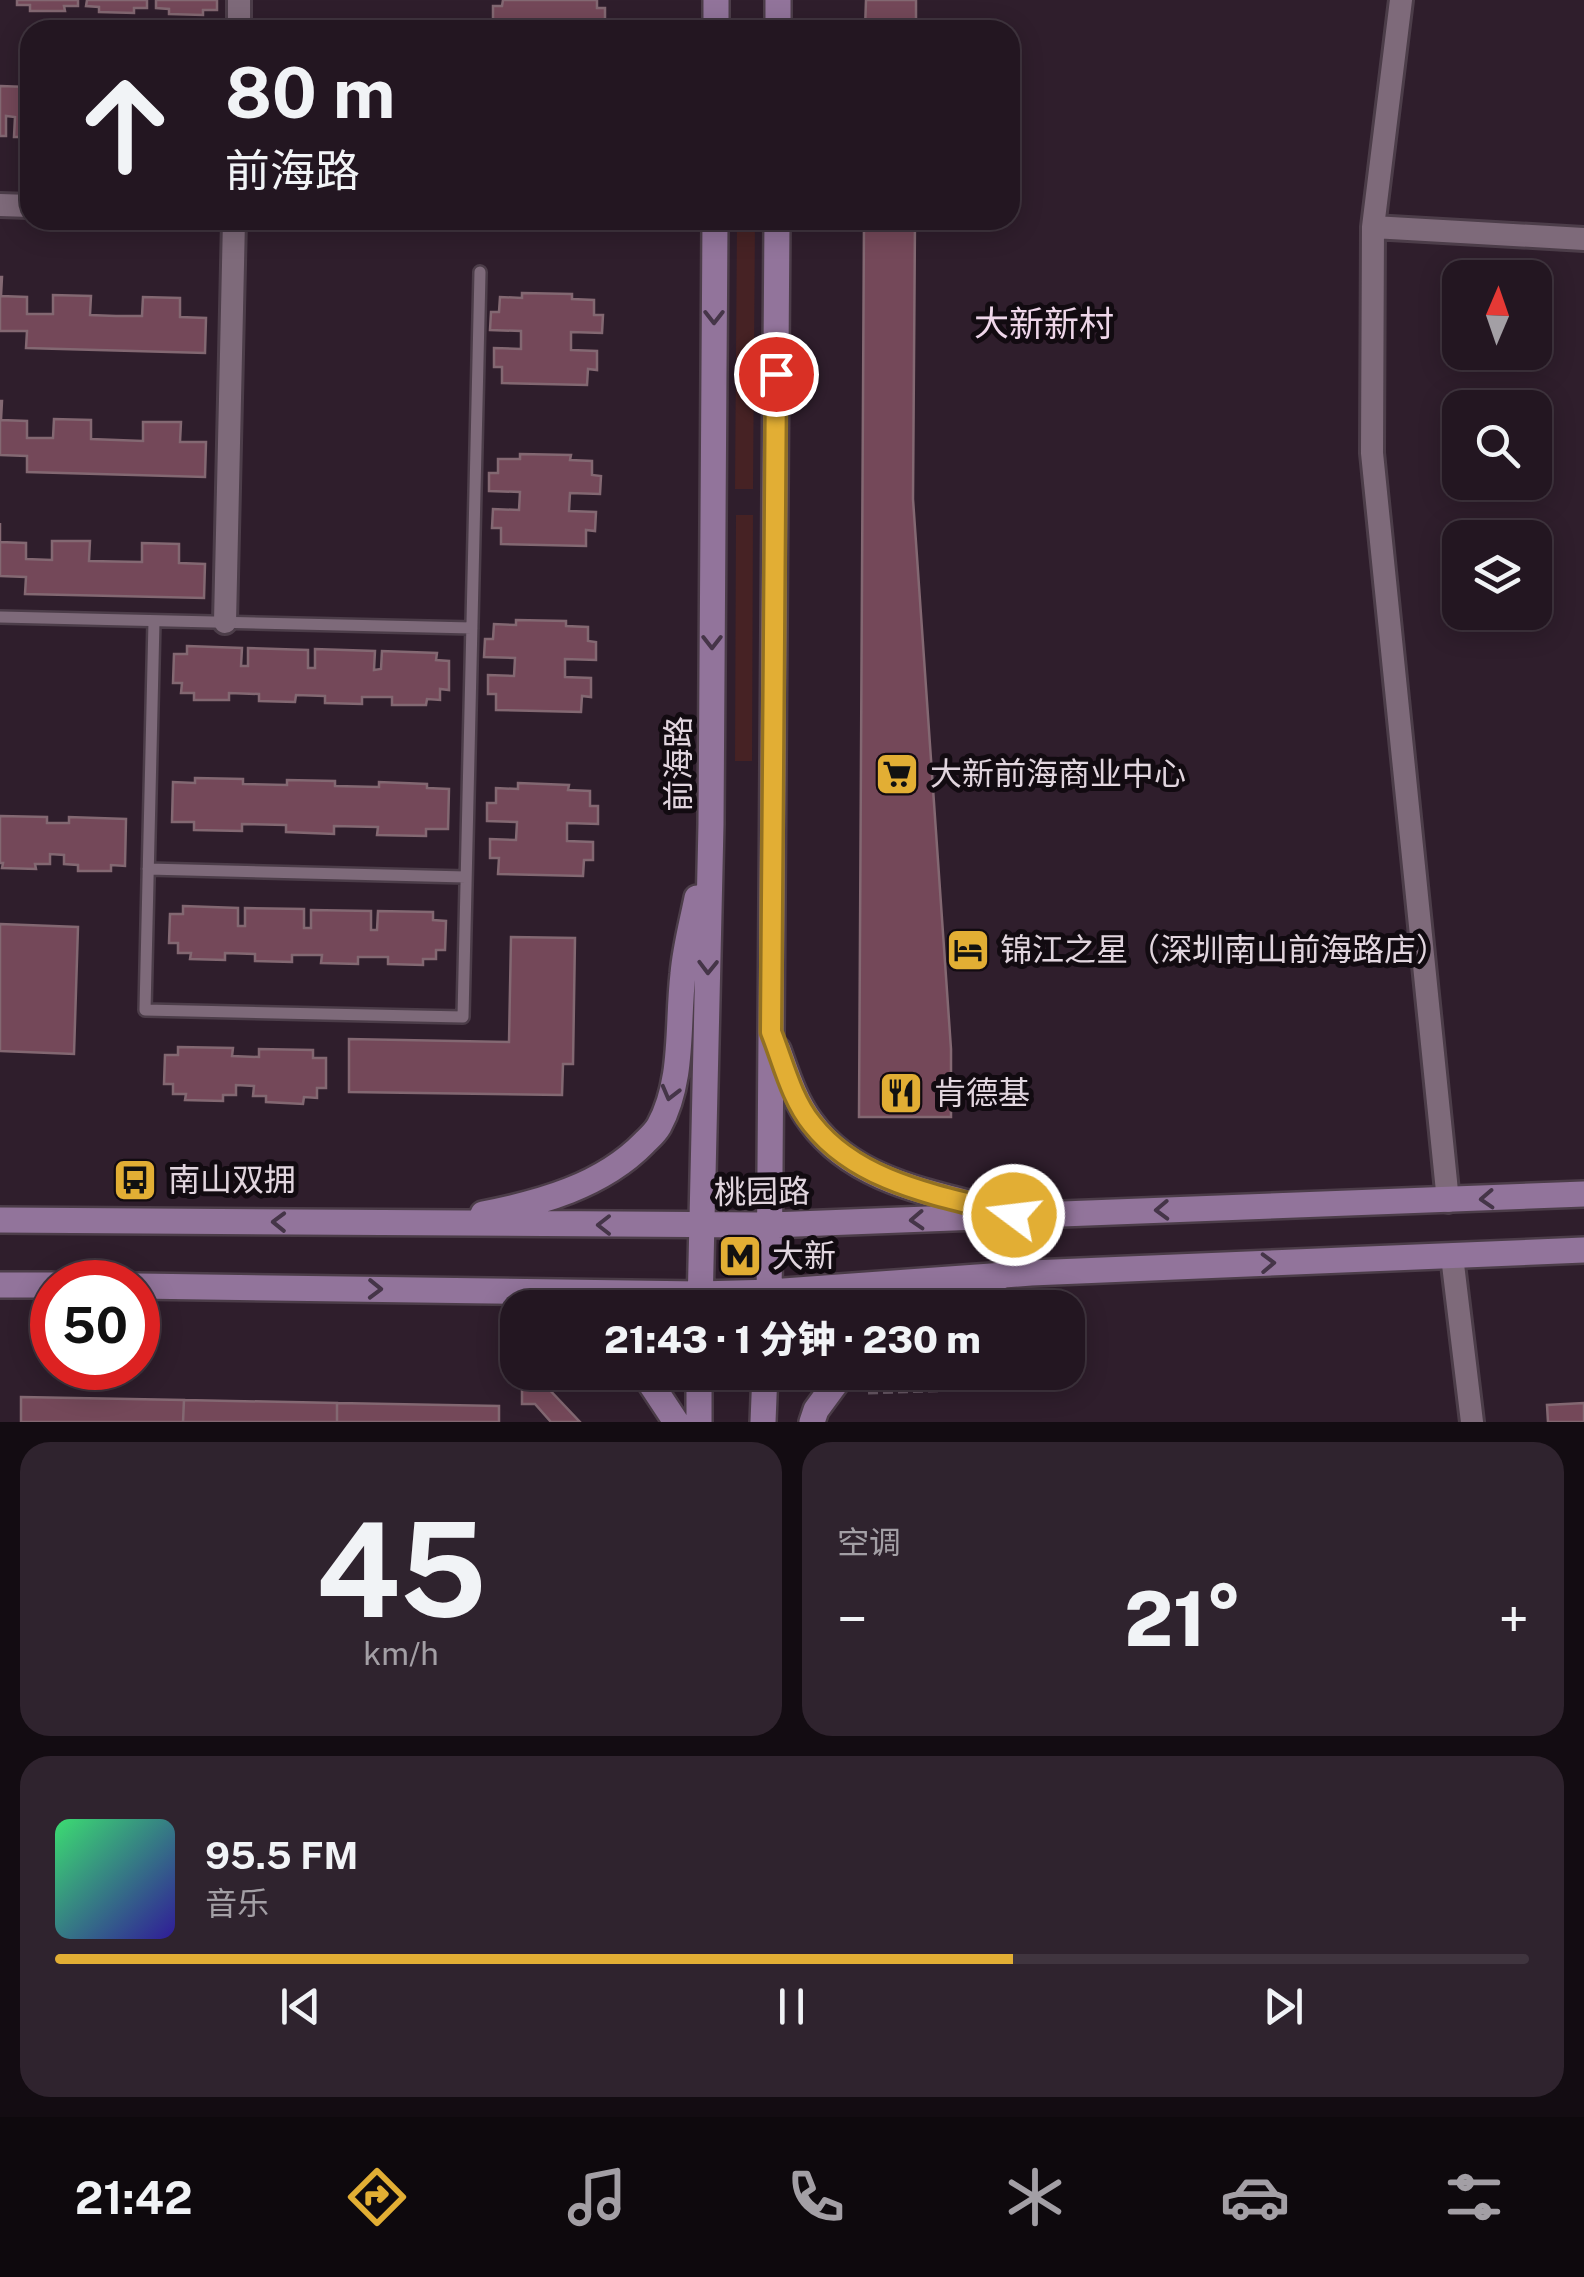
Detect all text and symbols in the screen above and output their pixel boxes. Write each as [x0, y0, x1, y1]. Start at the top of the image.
text: 80 m [225, 51, 395, 134]
icon: ahead [60, 60, 190, 190]
text: 前海路 [225, 144, 360, 197]
north arrow [1442, 260, 1552, 370]
map controls [1442, 260, 1552, 630]
district label: 大新新村 [974, 303, 1114, 344]
one-way arrow [704, 310, 725, 326]
pin [734, 332, 819, 417]
icon: arrive [749, 347, 804, 402]
button: search [1442, 390, 1552, 500]
button: layers [1442, 520, 1552, 630]
one-way arrow [702, 635, 723, 651]
street label: 前海路 [660, 716, 697, 812]
supermarket icon: 大新前海商业中心 [874, 751, 920, 797]
place label: 大新前海商业中心 [930, 755, 1186, 792]
hotel icon: 锦江之星（深圳南山前海路店） [945, 927, 991, 973]
place label: 锦江之星（深圳南山前海路店） [1000, 931, 1448, 968]
one-way arrow [697, 960, 718, 976]
restaurant icon: 肯德基 [878, 1070, 924, 1116]
place label: 肯德基 [934, 1074, 1030, 1111]
one-way arrow [661, 1084, 682, 1101]
bus stop icon: 南山双拥 [112, 1157, 158, 1203]
place label: 南山双拥 [168, 1161, 296, 1198]
position arrow [962, 1163, 1066, 1267]
street label: 桃园路 [714, 1172, 810, 1211]
one-way arrow [1478, 1188, 1494, 1209]
one-way arrow [1153, 1200, 1169, 1221]
one-way arrow [909, 1209, 925, 1230]
one-way arrow [271, 1211, 286, 1233]
one-way arrow [596, 1214, 612, 1236]
metro station icon: 大新 [717, 1233, 763, 1279]
place label: 大新 [772, 1237, 836, 1274]
one-way arrow [1261, 1253, 1277, 1274]
speed limit sign: 50 [30, 1260, 160, 1390]
one-way arrow [368, 1278, 383, 1300]
text: 21:43 · 1 分钟 · 230 m [604, 1317, 981, 1362]
text: 45 [315, 1494, 487, 1646]
text: 空调 [837, 1524, 901, 1561]
text: 21° [1124, 1575, 1242, 1663]
text: − [837, 1587, 868, 1651]
text: + [1499, 1587, 1529, 1651]
text: km/h [363, 1635, 439, 1672]
text: 95.5 FM [205, 1833, 358, 1878]
text: 音乐 [205, 1885, 269, 1922]
icon: previous [273, 1979, 328, 2034]
icon: pause [764, 1979, 819, 2034]
icon: next [1256, 1979, 1311, 2034]
icon: directions [342, 2162, 412, 2232]
icon: music [562, 2162, 632, 2232]
icon: phone [781, 2162, 851, 2232]
icon: climate [1000, 2162, 1070, 2232]
icon: car [1220, 2162, 1290, 2232]
icon: filters [1439, 2162, 1509, 2232]
text: 21:42 [75, 2171, 193, 2224]

